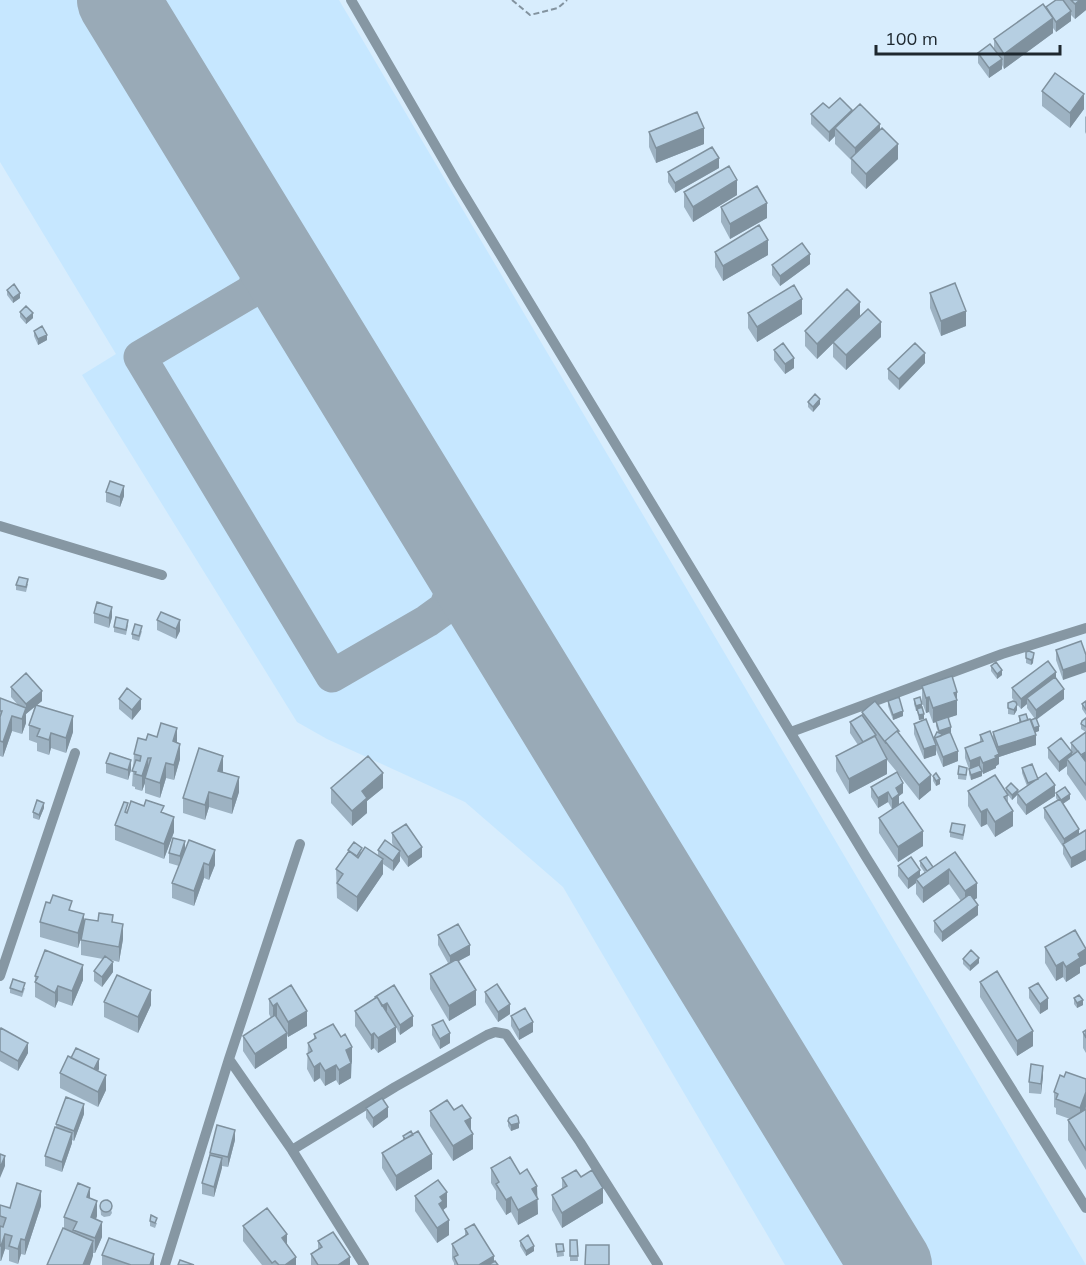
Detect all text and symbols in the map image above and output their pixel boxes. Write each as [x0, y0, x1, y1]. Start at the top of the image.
scale bar [876, 18, 1060, 56]
text: 100 m [885, 27, 938, 50]

